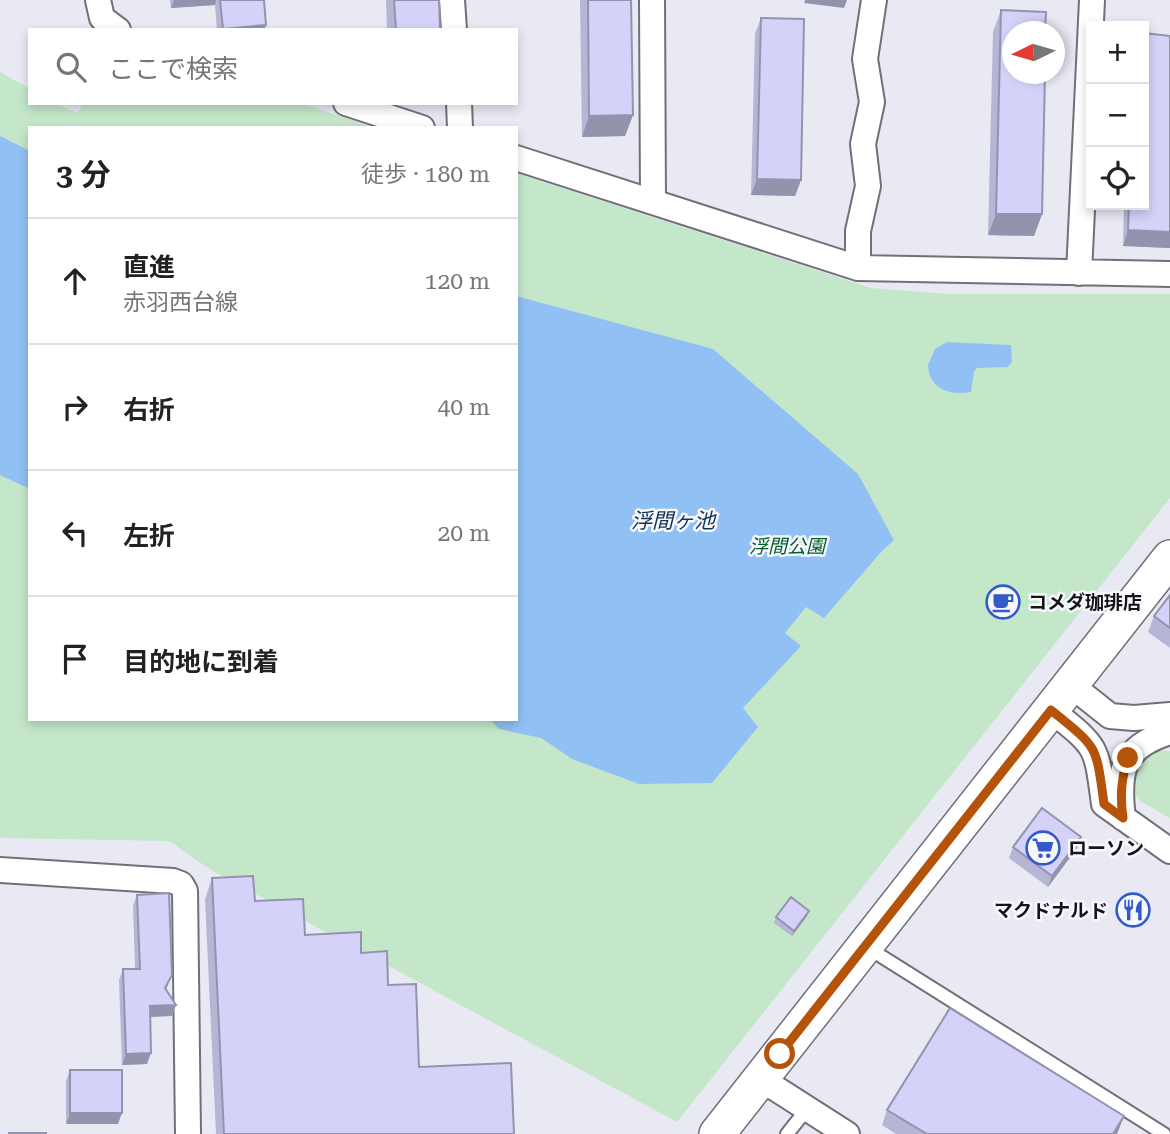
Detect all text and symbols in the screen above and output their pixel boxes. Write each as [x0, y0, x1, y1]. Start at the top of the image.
north arrow [1002, 21, 1065, 84]
map controls [1086, 21, 1149, 210]
button: + [1086, 21, 1149, 84]
search box [28, 28, 518, 105]
icon: search [52, 48, 90, 86]
text: ここで検索 [108, 54, 238, 84]
button: − [1086, 84, 1149, 147]
button: locate [1086, 147, 1149, 210]
text: 3 分 [56, 157, 110, 192]
text: 徒歩 · 180 m [361, 161, 490, 188]
text: 直進 [123, 252, 175, 282]
icon: ahead [56, 262, 94, 300]
text: 120 m [425, 268, 490, 295]
text: 赤羽西台線 [123, 289, 238, 316]
icon: right [56, 388, 94, 426]
text: 40 m [437, 394, 490, 421]
text: 右折 [123, 395, 175, 425]
water label: 浮間ヶ池 [631, 509, 717, 533]
icon: left [56, 514, 94, 552]
text: 20 m [437, 520, 490, 547]
text: 左折 [123, 521, 175, 551]
park label: 浮間公園 [749, 535, 828, 558]
cafe icon: コメダ珈琲店 [984, 583, 1022, 621]
place label: コメダ珈琲店 [1028, 591, 1142, 614]
icon: arrive [56, 640, 94, 678]
text: 目的地に到着 [123, 647, 279, 677]
route end [1112, 742, 1143, 773]
supermarket icon: ローソン [1024, 829, 1062, 867]
place label: ローソン [1068, 837, 1144, 860]
restaurant icon: マクドナルド [1114, 891, 1152, 929]
place label: マクドナルド [994, 899, 1108, 922]
route start [764, 1038, 795, 1069]

